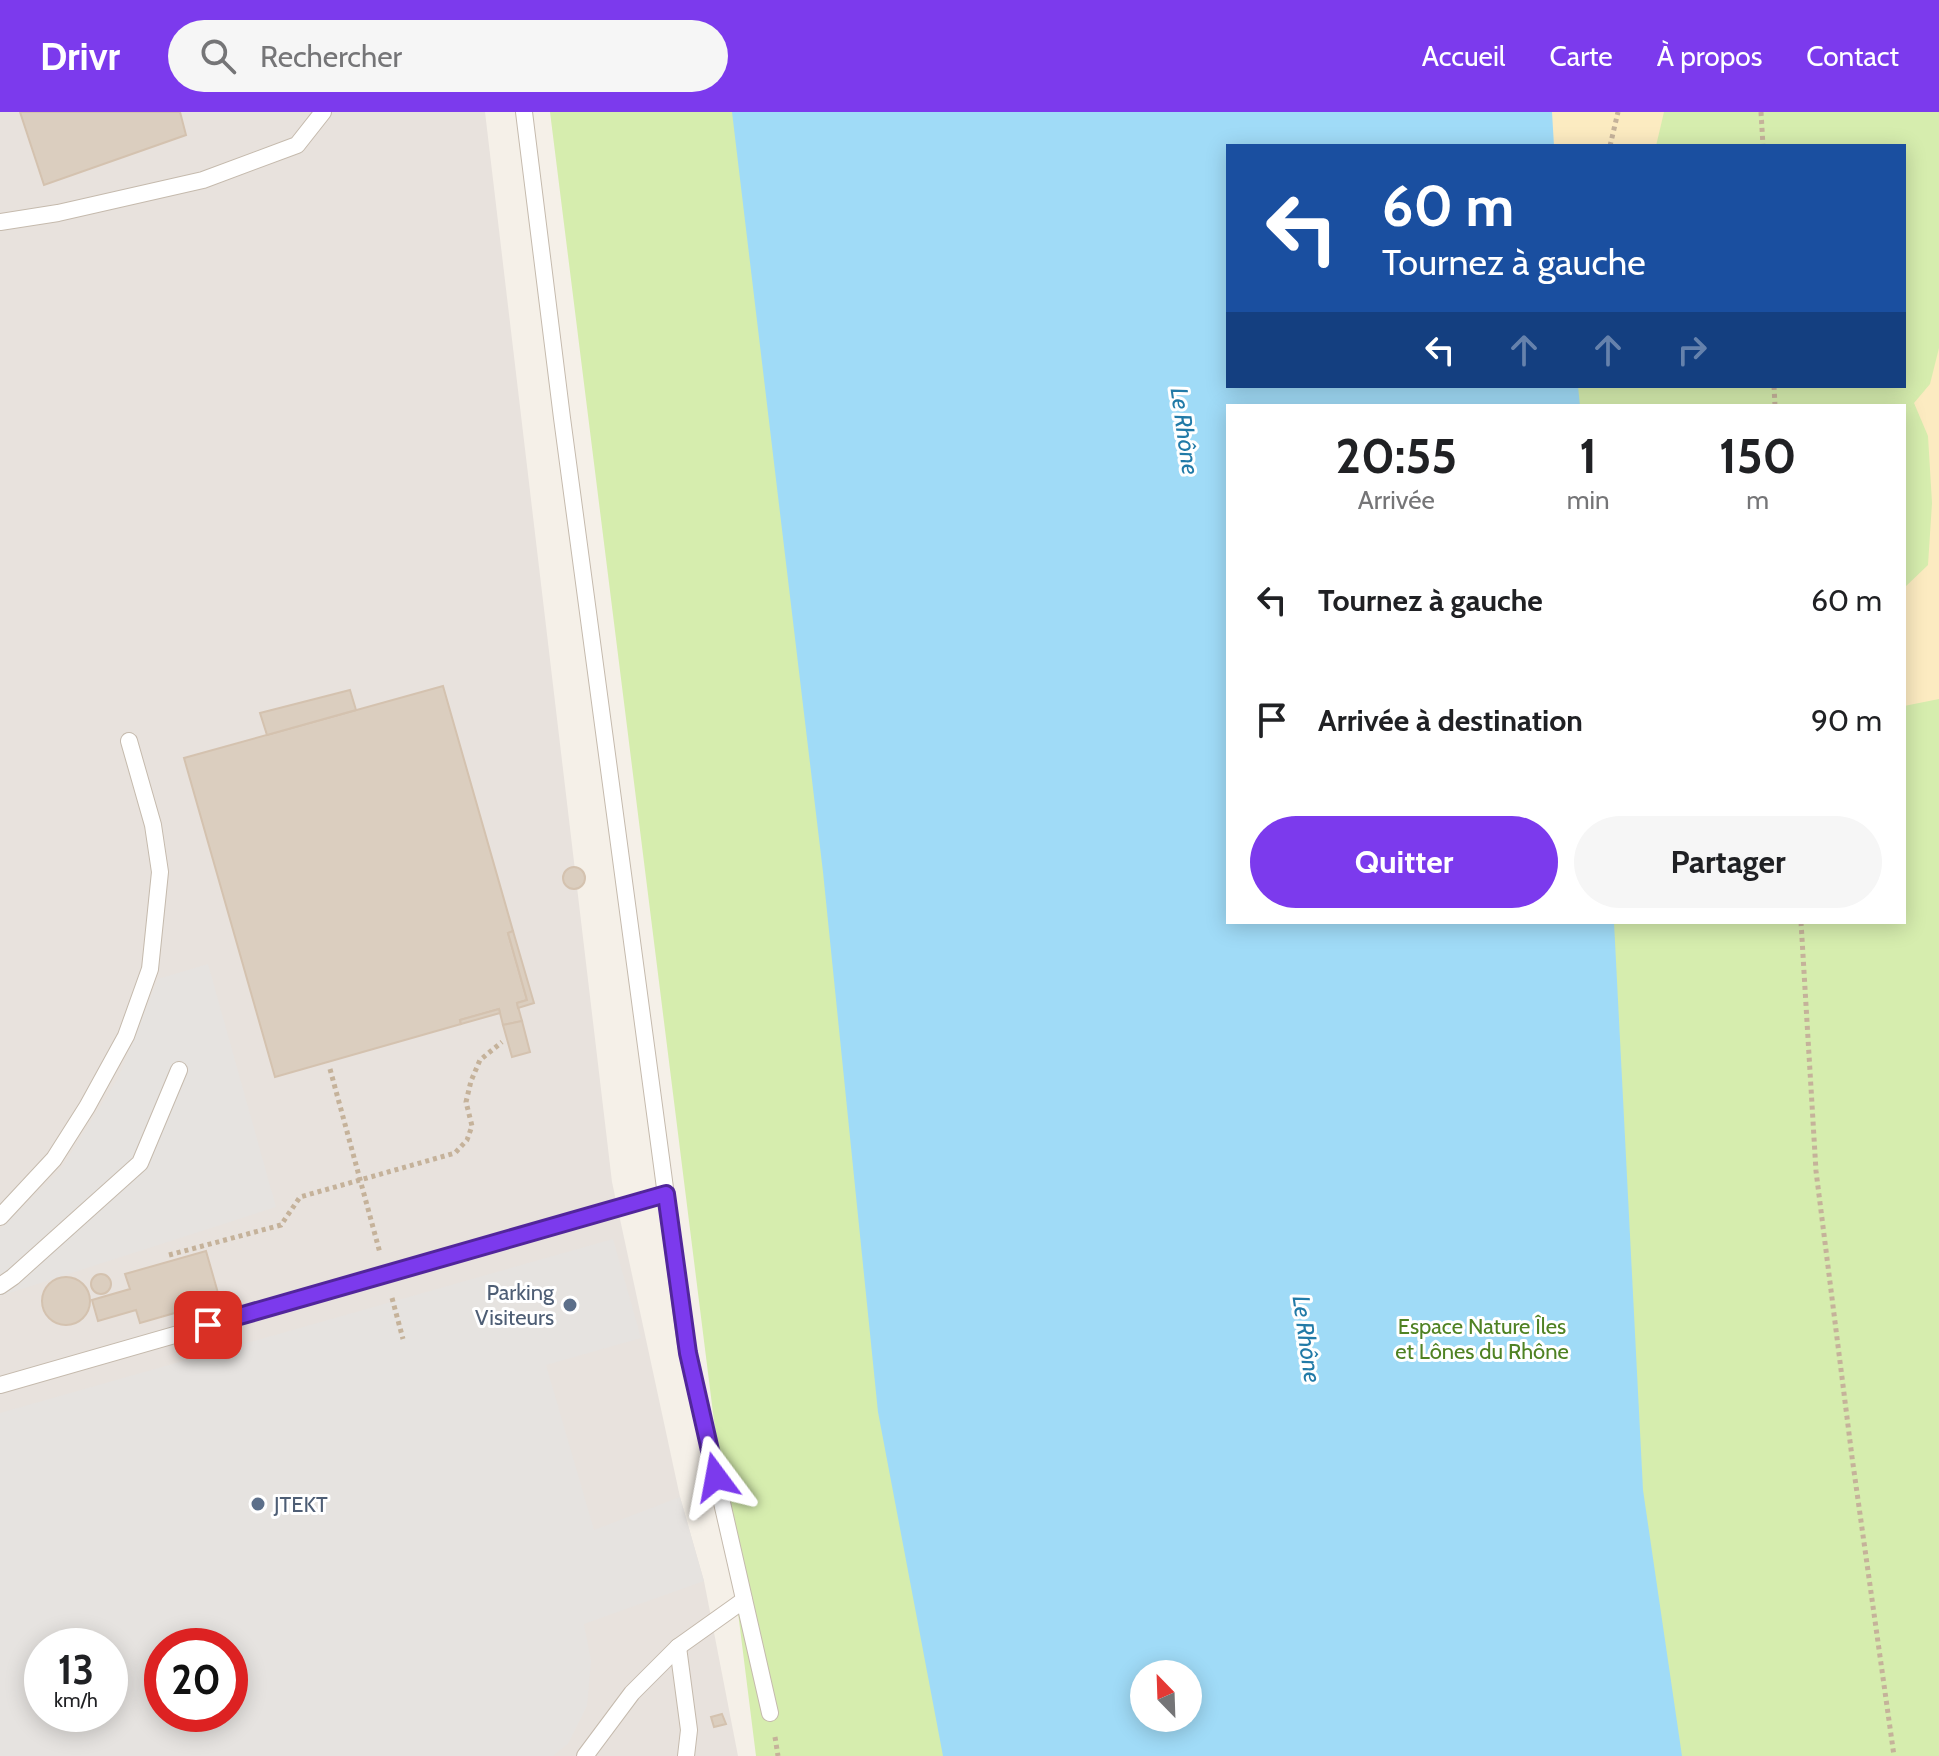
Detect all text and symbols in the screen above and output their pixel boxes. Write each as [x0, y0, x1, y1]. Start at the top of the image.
search box [168, 20, 728, 92]
text: Drivr [40, 33, 120, 80]
icon: search [196, 34, 240, 78]
text: Rechercher [260, 38, 402, 75]
text: Accueil [1422, 39, 1505, 73]
text: Carte [1549, 39, 1613, 73]
text: À propos [1657, 39, 1762, 73]
text: Contact [1806, 39, 1899, 73]
text: 60 m [1382, 172, 1514, 240]
icon: left [1250, 176, 1354, 280]
text: Tournez à gauche [1382, 240, 1646, 284]
icon: left [1418, 328, 1462, 372]
icon: ahead [1502, 328, 1546, 372]
icon: ahead [1586, 328, 1630, 372]
icon: right [1670, 328, 1714, 372]
water label: Le Rhône [1165, 385, 1205, 477]
text: 20:55 [1336, 427, 1457, 485]
text: 1 [1579, 427, 1597, 485]
text: 150 [1719, 427, 1796, 485]
text: Arrivée [1358, 484, 1435, 516]
text: min [1567, 484, 1609, 516]
text: m [1746, 484, 1769, 516]
icon: left [1250, 578, 1294, 622]
text: Tournez à gauche [1318, 582, 1543, 619]
text: 60 m [1811, 582, 1882, 619]
icon: arrive [1250, 698, 1294, 742]
text: Arrivée à destination [1318, 702, 1583, 739]
text: 90 m [1811, 702, 1882, 739]
button: Quitter [1250, 816, 1558, 908]
button: Partager [1574, 816, 1882, 908]
place label: Parking Visiteurs [475, 1279, 555, 1331]
pin [174, 1291, 242, 1359]
water label: Le Rhône [1287, 1293, 1327, 1385]
marker: Parking Visiteurs [561, 1296, 579, 1314]
icon: arrive [186, 1303, 230, 1347]
park label: Espace Nature Îles et Lônes du Rhône [1395, 1313, 1569, 1365]
position arrow [674, 1435, 758, 1519]
place label: JTEKT [273, 1491, 328, 1518]
marker: JTEKT [249, 1495, 267, 1513]
speed limit sign: 20 [144, 1628, 248, 1732]
text: 13 [58, 1645, 94, 1694]
north arrow [1130, 1660, 1202, 1732]
map controls [1130, 1660, 1202, 1732]
text: km/h [54, 1688, 98, 1712]

